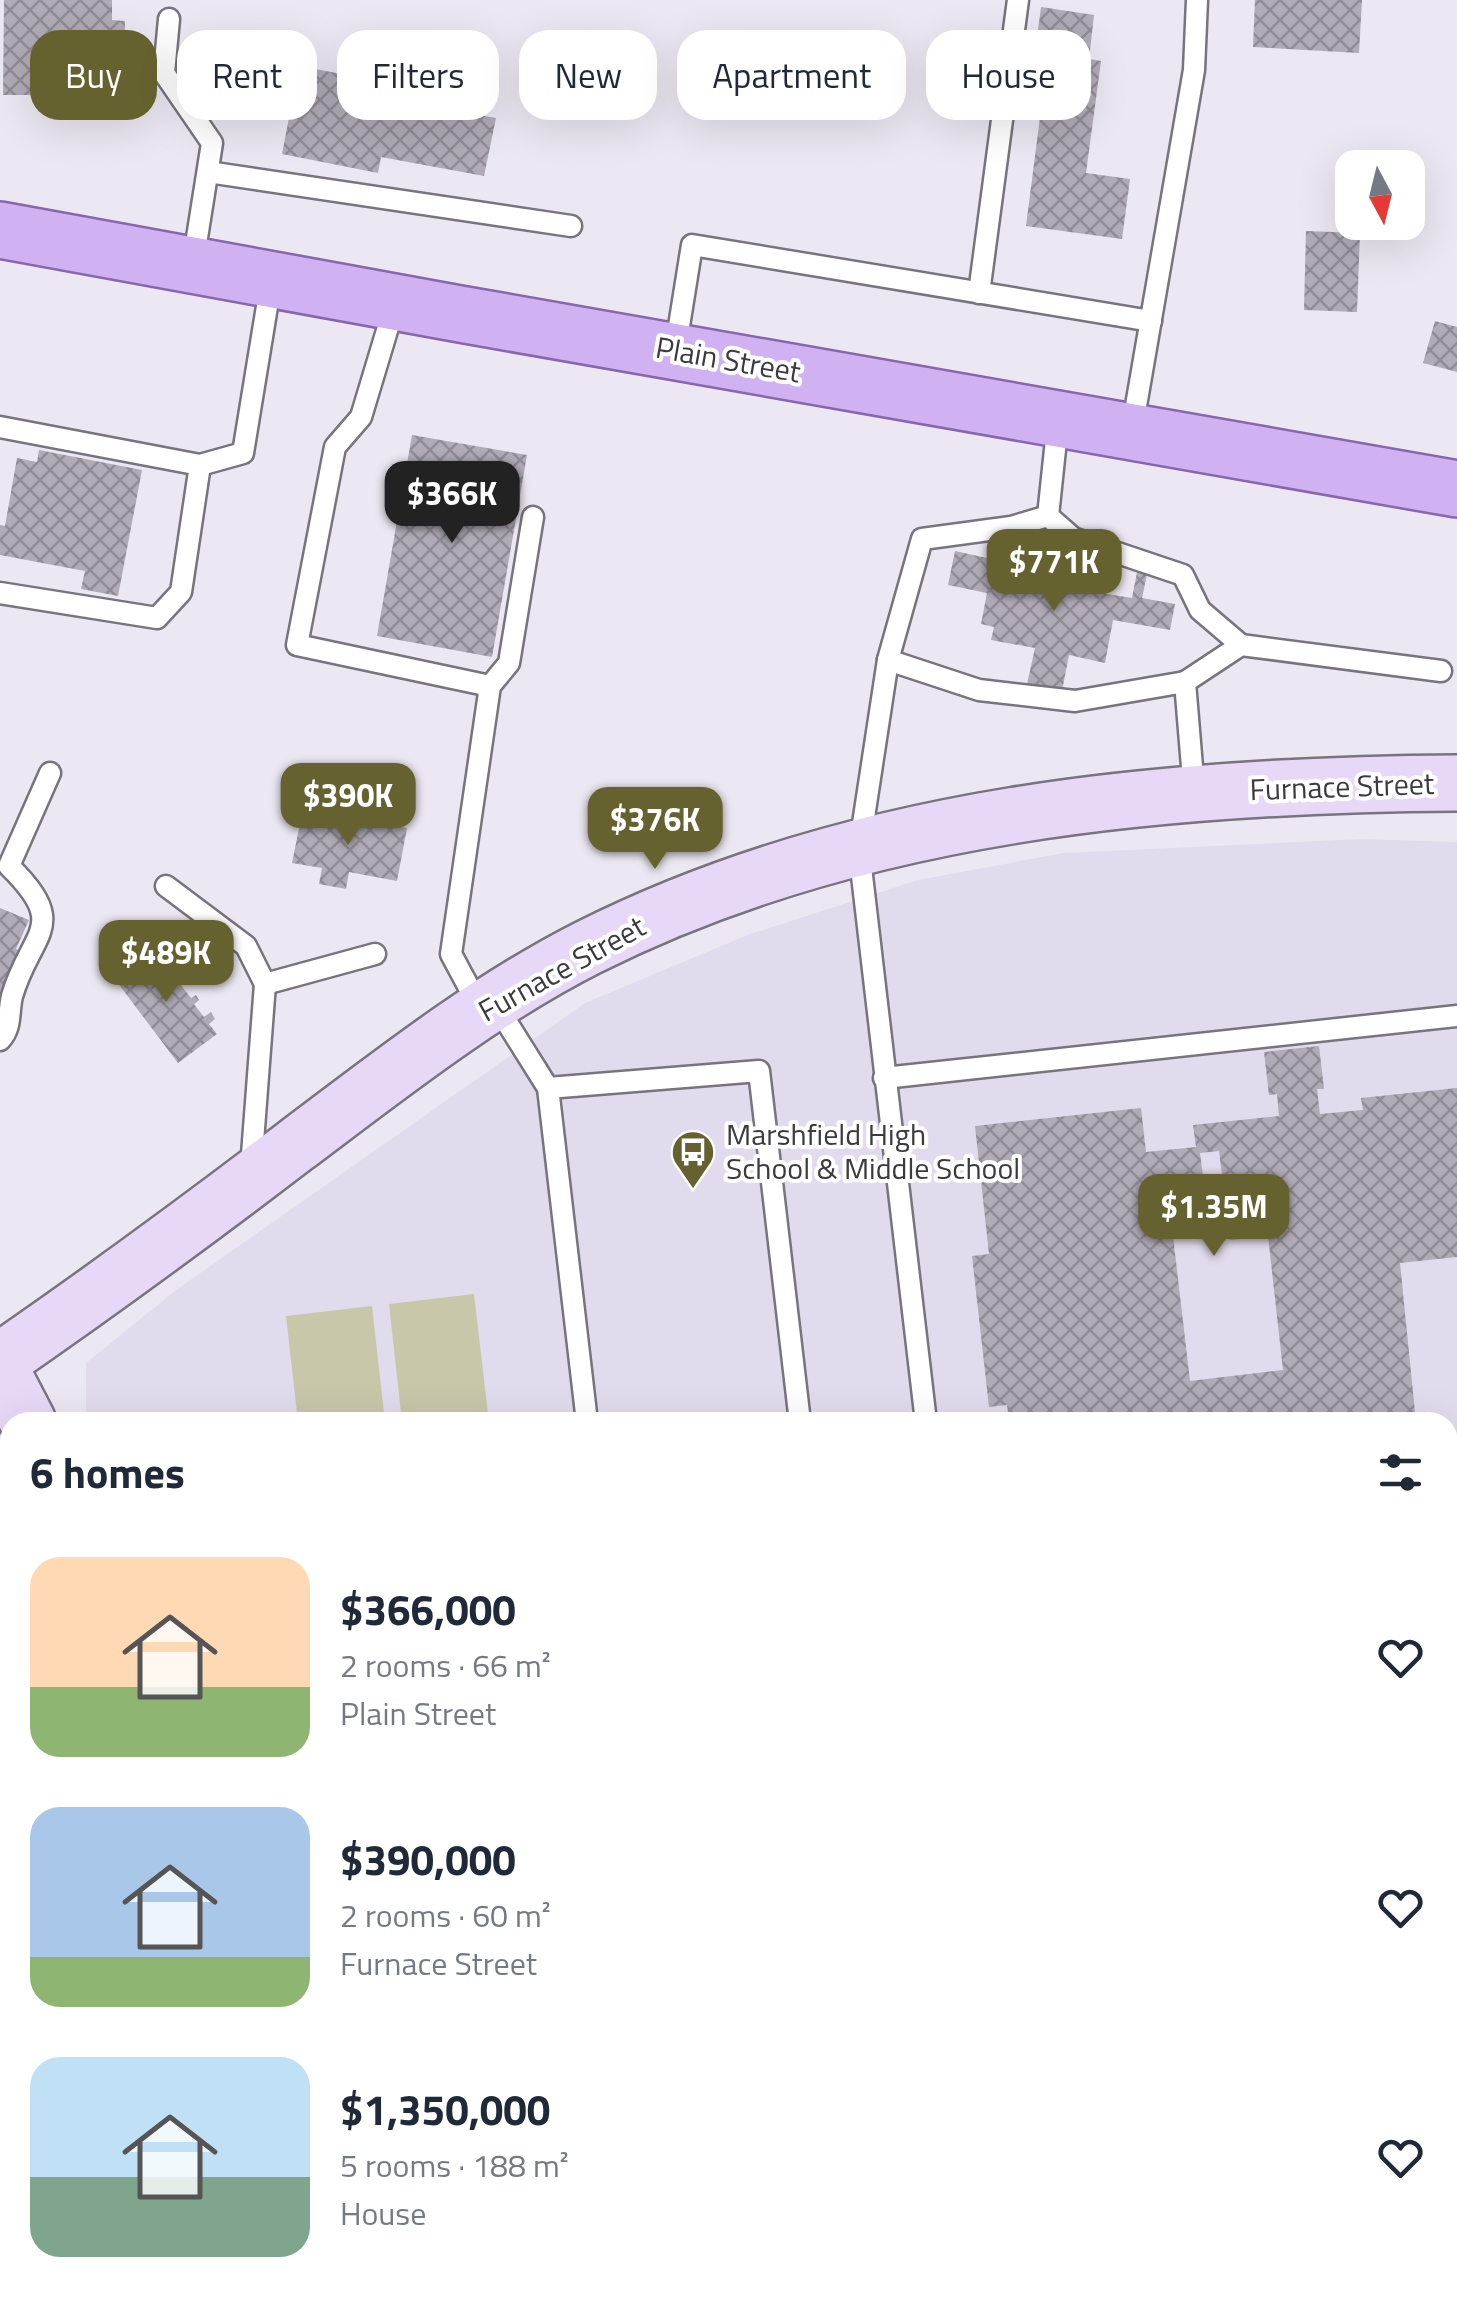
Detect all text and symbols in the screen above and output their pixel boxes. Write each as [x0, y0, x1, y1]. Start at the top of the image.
chip: Buy [30, 30, 157, 120]
chip: Rent [177, 30, 317, 120]
chip: Filters [337, 30, 499, 120]
chip: New [519, 30, 657, 120]
chip: Apartment [677, 30, 906, 120]
chip: House [926, 30, 1091, 120]
north arrow [1335, 150, 1425, 240]
map controls [1335, 150, 1425, 240]
street label: Plain Street [652, 324, 805, 394]
pin: $366K [382, 461, 522, 546]
text: $366K [407, 469, 497, 517]
pin: $771K [984, 529, 1124, 614]
text: $771K [1009, 537, 1099, 585]
street label: Furnace Street [1249, 760, 1436, 812]
pin: $390K [278, 763, 418, 848]
text: $390K [303, 771, 393, 819]
pin: $376K [585, 787, 725, 872]
text: $376K [610, 795, 700, 843]
street label: Furnace Street [470, 903, 654, 1033]
pin: $489K [96, 920, 236, 1005]
text: $489K [121, 928, 211, 976]
place label: Marshfield High School & Middle School [726, 1111, 1020, 1191]
bus stop icon: Marshfield High School & Middle School [670, 1129, 716, 1190]
pin: $1.35M [1133, 1174, 1295, 1259]
text: $1.35M [1160, 1182, 1268, 1230]
text: 6 homes [30, 1440, 185, 1504]
icon: filters [1373, 1445, 1428, 1500]
text: $366,000 [340, 1577, 516, 1641]
icon: home [110, 1597, 230, 1717]
icon: heart [1373, 1630, 1428, 1685]
text: 2 rooms · 66 m² [340, 1641, 551, 1689]
text: Plain Street [340, 1689, 496, 1737]
text: $390,000 [340, 1827, 516, 1891]
icon: home [110, 1847, 230, 1967]
icon: heart [1373, 1880, 1428, 1935]
text: 2 rooms · 60 m² [340, 1891, 551, 1939]
text: Furnace Street [340, 1939, 537, 1987]
text: $1,350,000 [340, 2077, 550, 2141]
icon: home [110, 2097, 230, 2217]
icon: heart [1373, 2130, 1428, 2185]
text: 5 rooms · 188 m² [340, 2141, 569, 2189]
text: House [340, 2189, 426, 2237]

